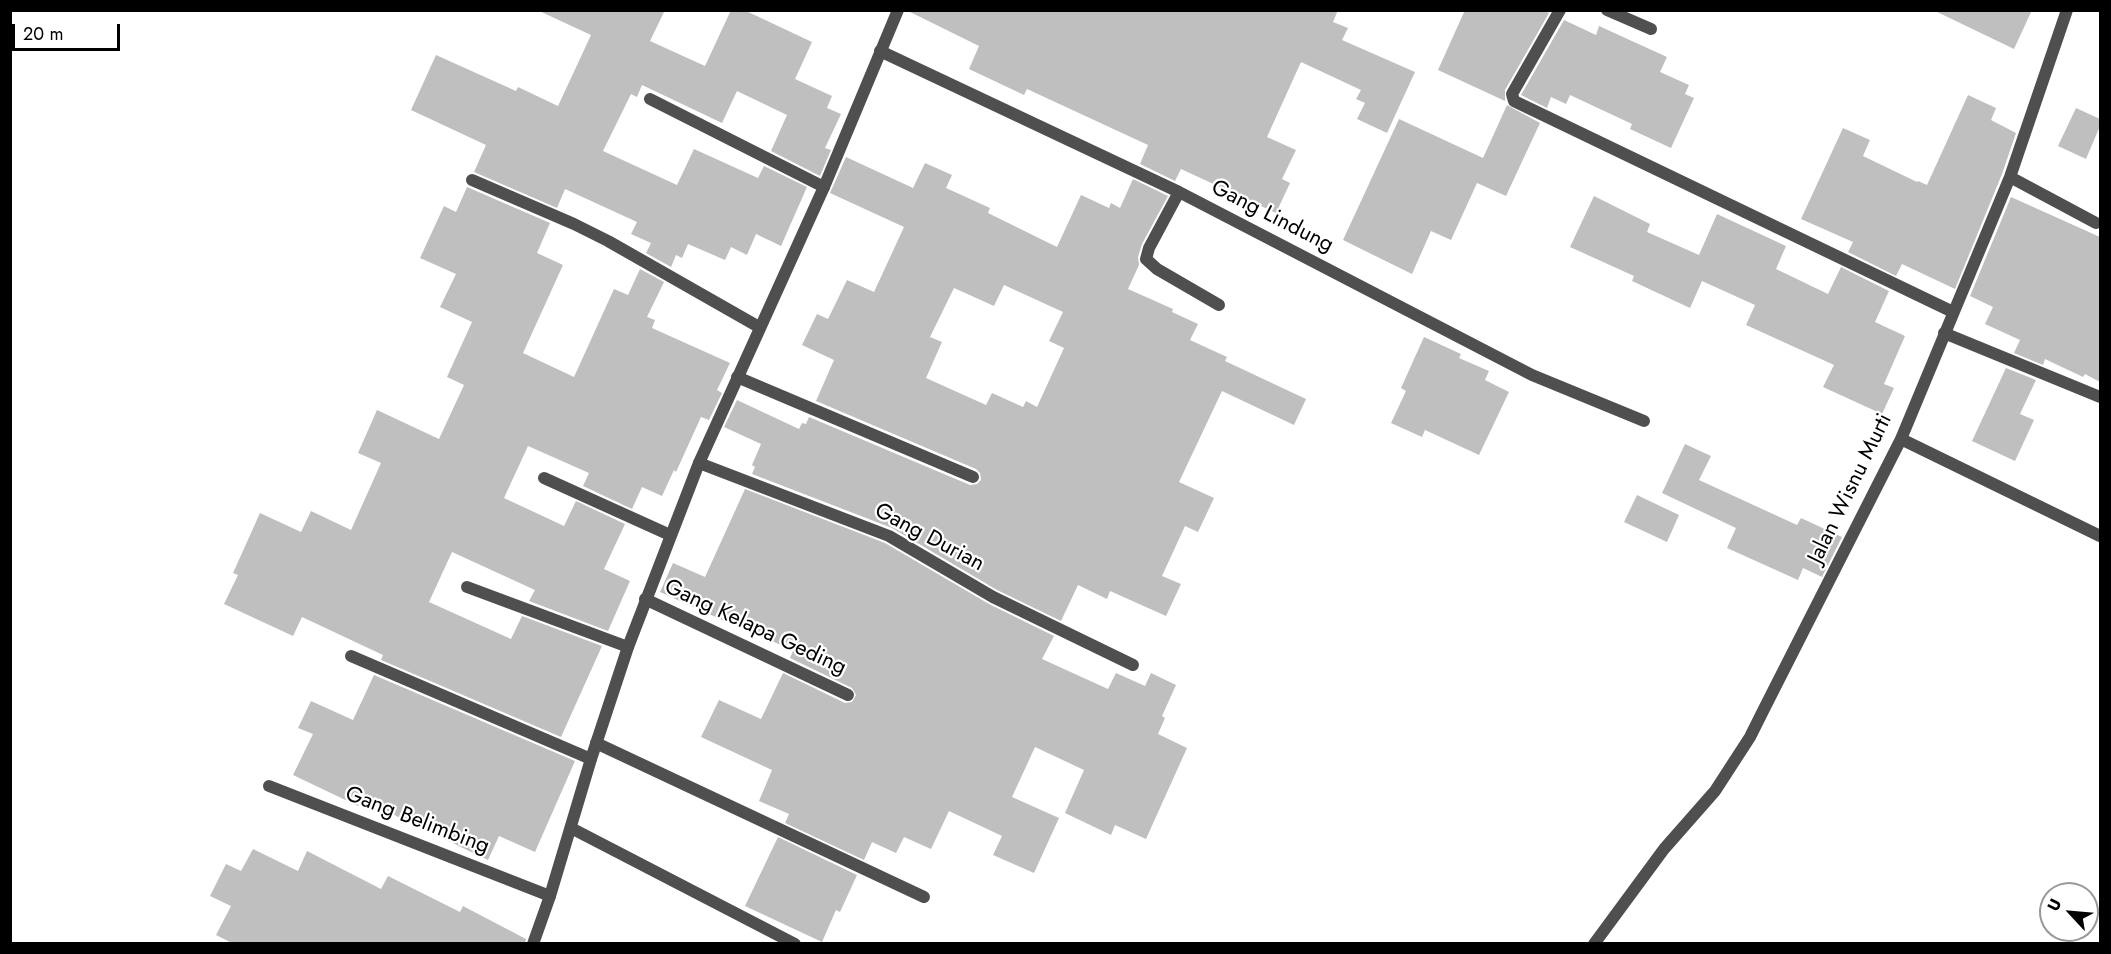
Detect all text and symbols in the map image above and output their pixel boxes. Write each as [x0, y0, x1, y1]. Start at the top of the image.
scale bar [15, 12, 123, 50]
text: 20 m [23, 21, 63, 47]
street label: Gang Lindung [1206, 175, 1338, 259]
street label: Jalan Wisnu Murti [1803, 410, 1899, 568]
street label: Gang Durian [870, 498, 988, 578]
street label: Gang Kelapa Geding [660, 574, 850, 682]
street label: Gang Belimbing [341, 781, 493, 861]
north arrow [2039, 882, 2099, 942]
text: U [2041, 895, 2067, 915]

